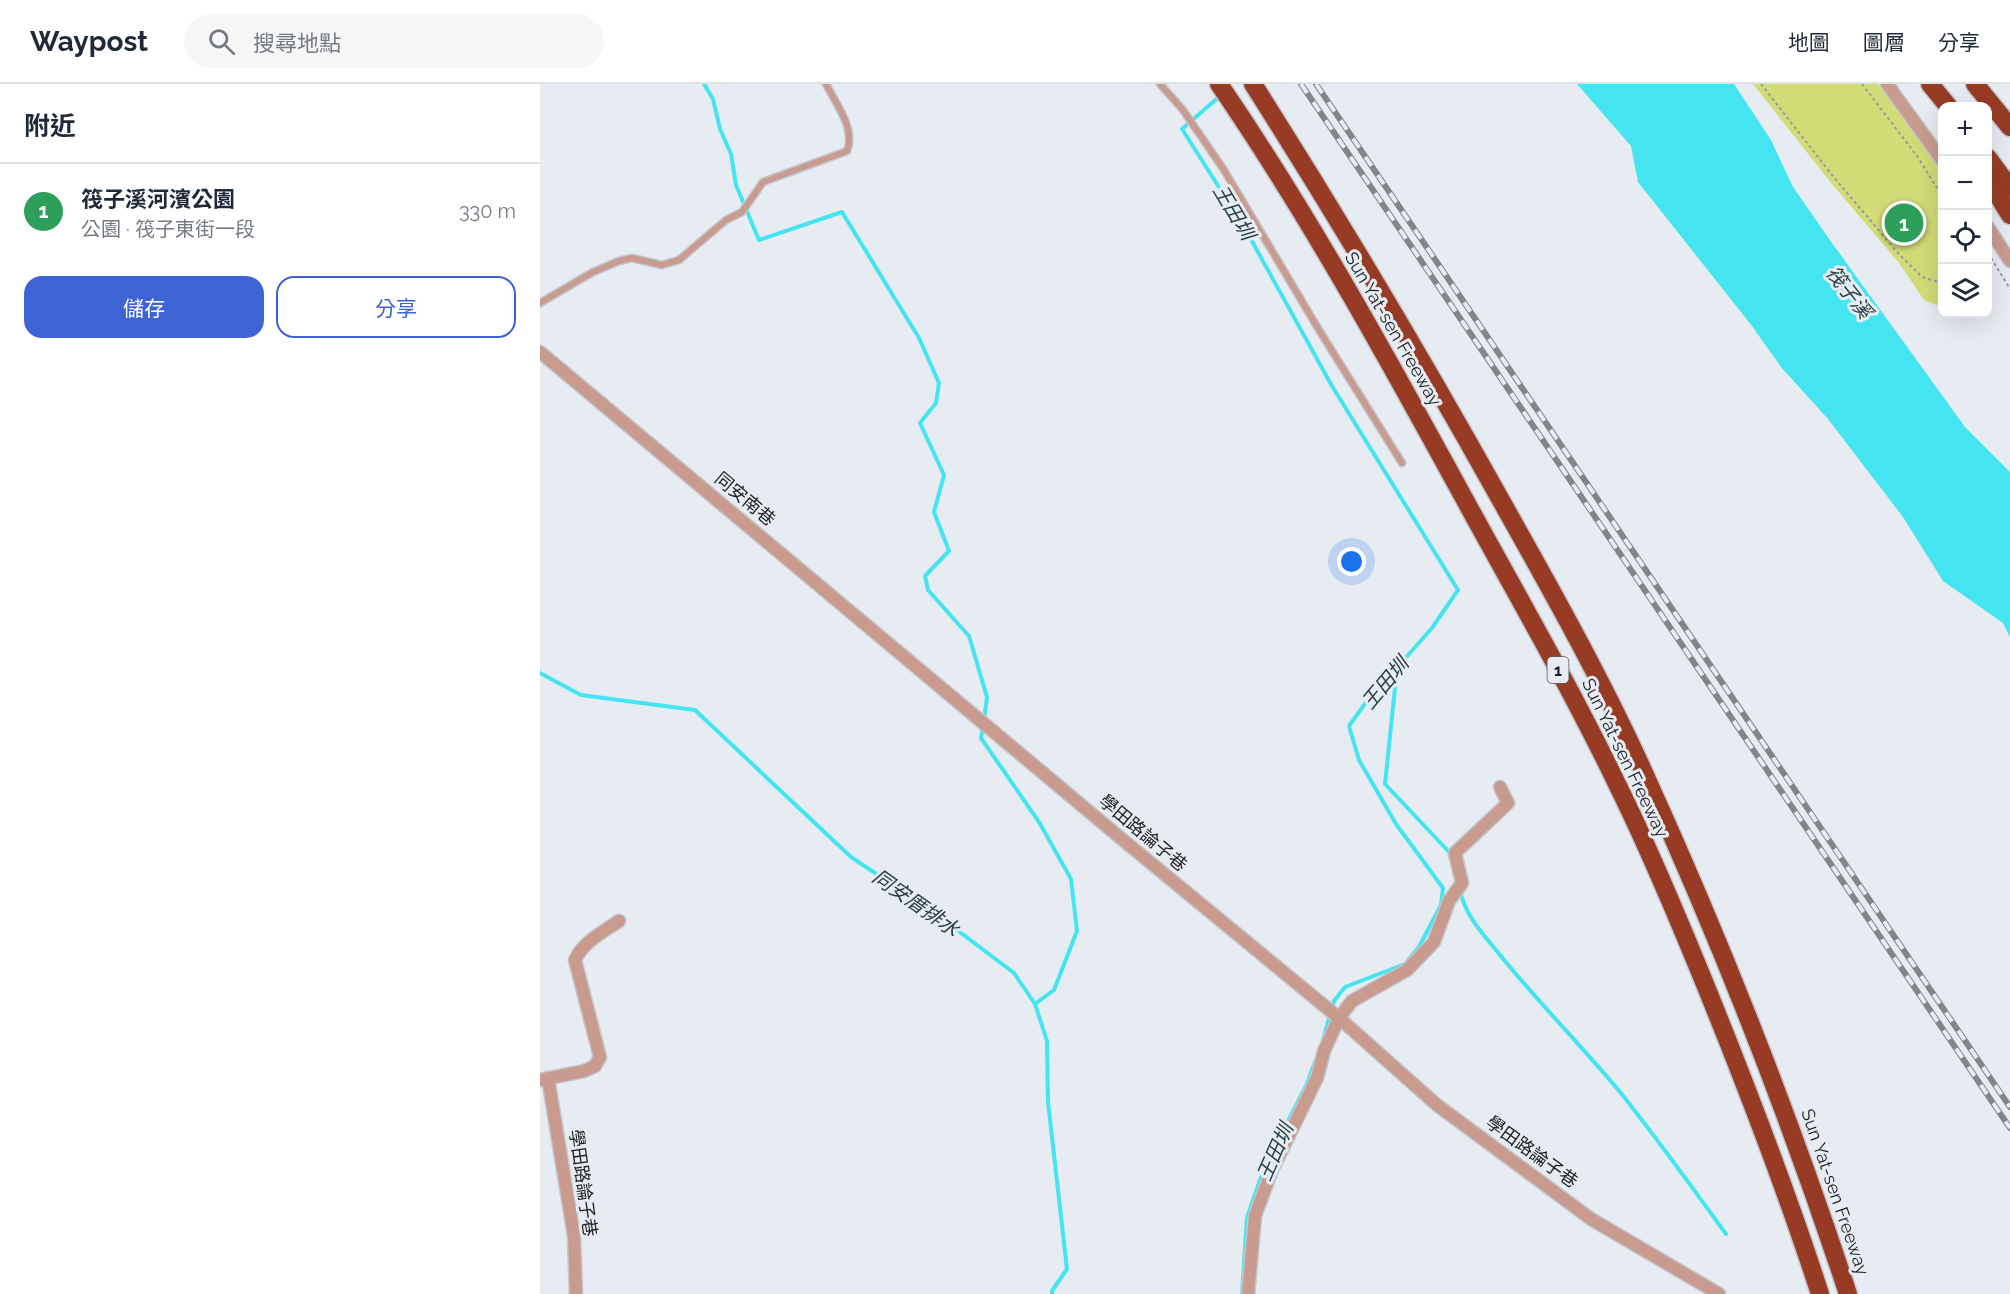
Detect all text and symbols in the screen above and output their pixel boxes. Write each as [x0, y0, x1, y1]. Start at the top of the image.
search box [184, 14, 604, 68]
text: Waypost [30, 25, 148, 58]
icon: search [205, 25, 238, 58]
text: 搜尋地點 [253, 30, 341, 56]
text: 地圖 [1788, 30, 1830, 55]
text: 圖層 [1863, 30, 1905, 55]
text: 分享 [1938, 30, 1980, 55]
map controls [1938, 102, 1992, 318]
button: + [1938, 102, 1992, 156]
text: 附近 [24, 111, 76, 141]
button: − [1938, 156, 1992, 210]
water label: 王田圳 [1208, 180, 1261, 246]
text: 筏子溪河濱公園 [81, 186, 235, 212]
text: 1 [39, 199, 48, 223]
text: 330 m [459, 199, 516, 223]
pin: 1 [1884, 200, 1924, 246]
button: locate [1938, 210, 1992, 264]
text: 公園 · 筏子東街一段 [81, 217, 255, 241]
street label: Sun Yat-sen Freeway [1341, 248, 1446, 410]
water label: 筏子溪 [1821, 261, 1879, 325]
button: layers [1938, 264, 1992, 318]
button: 儲存 [24, 276, 264, 338]
button: 分享 [276, 276, 516, 338]
street label: 同安南巷 [711, 467, 780, 530]
your location [1337, 547, 1366, 576]
water label: 王田圳 [1357, 650, 1415, 714]
road number: 1 [1548, 657, 1568, 683]
street label: Sun Yat-sen Freeway [1578, 675, 1673, 841]
street label: 學田路論子巷 [1095, 790, 1191, 875]
water label: 同安厝排水 [868, 864, 965, 942]
street label: Sun Yat-sen Freeway [1797, 1106, 1874, 1278]
street label: 學田路論子巷 [1482, 1111, 1582, 1192]
water label: 王田圳 [1252, 1117, 1299, 1184]
street label: 學田路論子巷 [566, 1128, 601, 1238]

